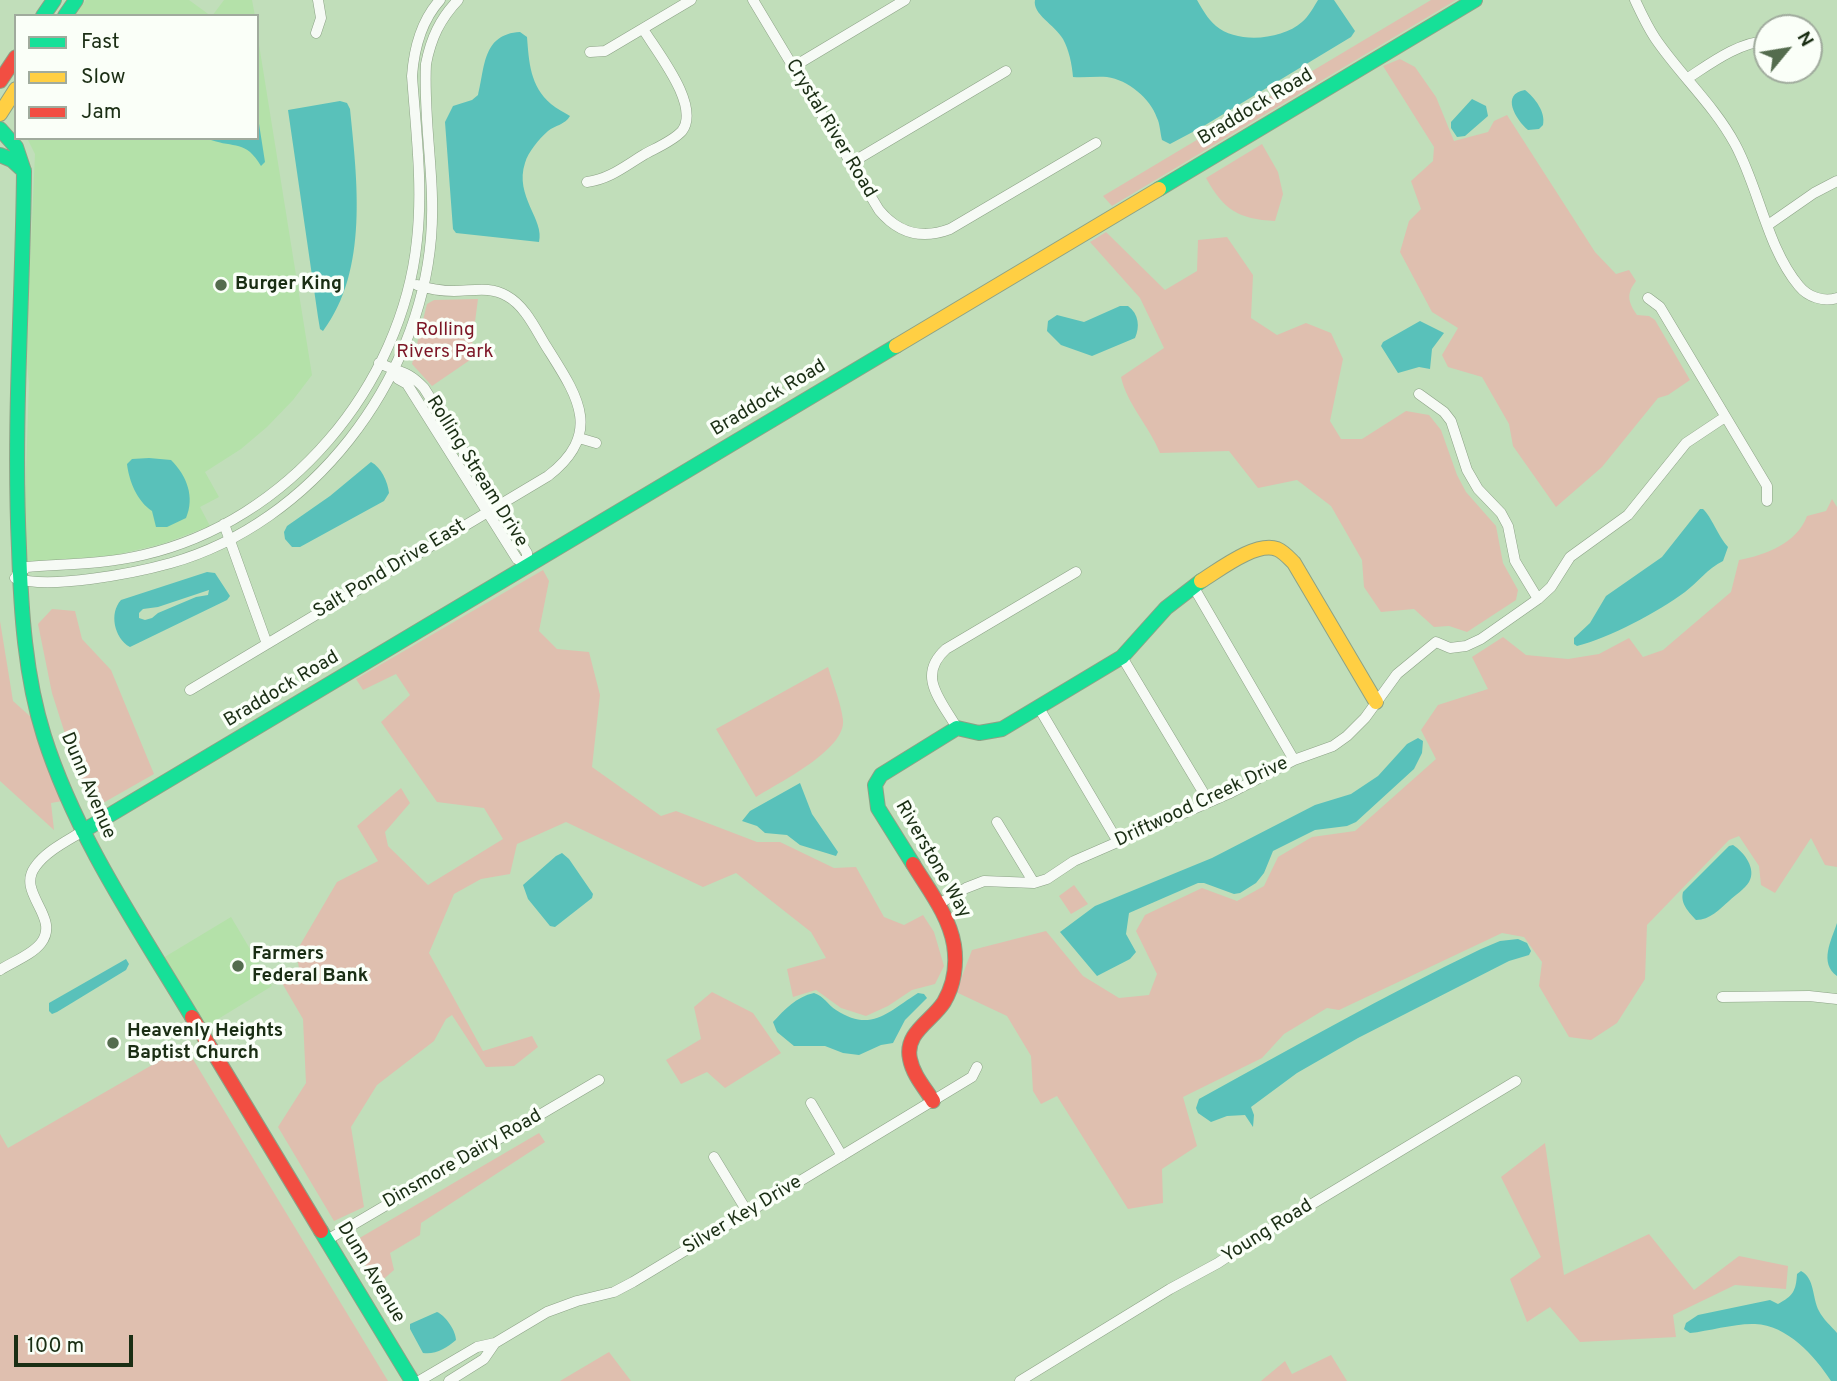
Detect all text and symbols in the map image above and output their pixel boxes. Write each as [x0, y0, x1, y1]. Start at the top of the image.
legend [14, 14, 259, 140]
north arrow [1753, 14, 1823, 84]
text: N [1791, 28, 1818, 51]
text: Fast [81, 29, 120, 56]
street label: Crystal River Road [780, 55, 880, 203]
text: Slow [81, 64, 126, 91]
street label: Braddock Road [1194, 65, 1318, 151]
text: Jam [81, 99, 122, 126]
place label: Burger King [235, 274, 342, 296]
marker: Burger King [213, 277, 229, 293]
park label: Rolling Rivers Park [396, 320, 494, 364]
street label: Braddock Road [707, 356, 831, 442]
street label: Rolling Stream Drive [420, 392, 532, 552]
street label: Salt Pond Drive East [310, 516, 470, 624]
street label: Braddock Road [220, 647, 344, 733]
street label: Dunn Avenue [54, 729, 120, 843]
street label: Driftwood Creek Drive [1112, 753, 1292, 853]
street label: Riverstone Way [889, 797, 975, 923]
place label: Farmers Federal Bank [252, 944, 368, 988]
marker: Farmers Federal Bank [230, 958, 246, 974]
place label: Heavenly Heights Baptist Church [127, 1021, 283, 1065]
marker: Heavenly Heights Baptist Church [105, 1035, 121, 1051]
street label: Dinsmore Dairy Road [380, 1105, 546, 1215]
street label: Silver Key Drive [679, 1172, 807, 1260]
street label: Young Road [1219, 1195, 1317, 1269]
street label: Dunn Avenue [331, 1219, 409, 1327]
scale bar [18, 1322, 136, 1366]
text: 100 m [27, 1333, 84, 1360]

